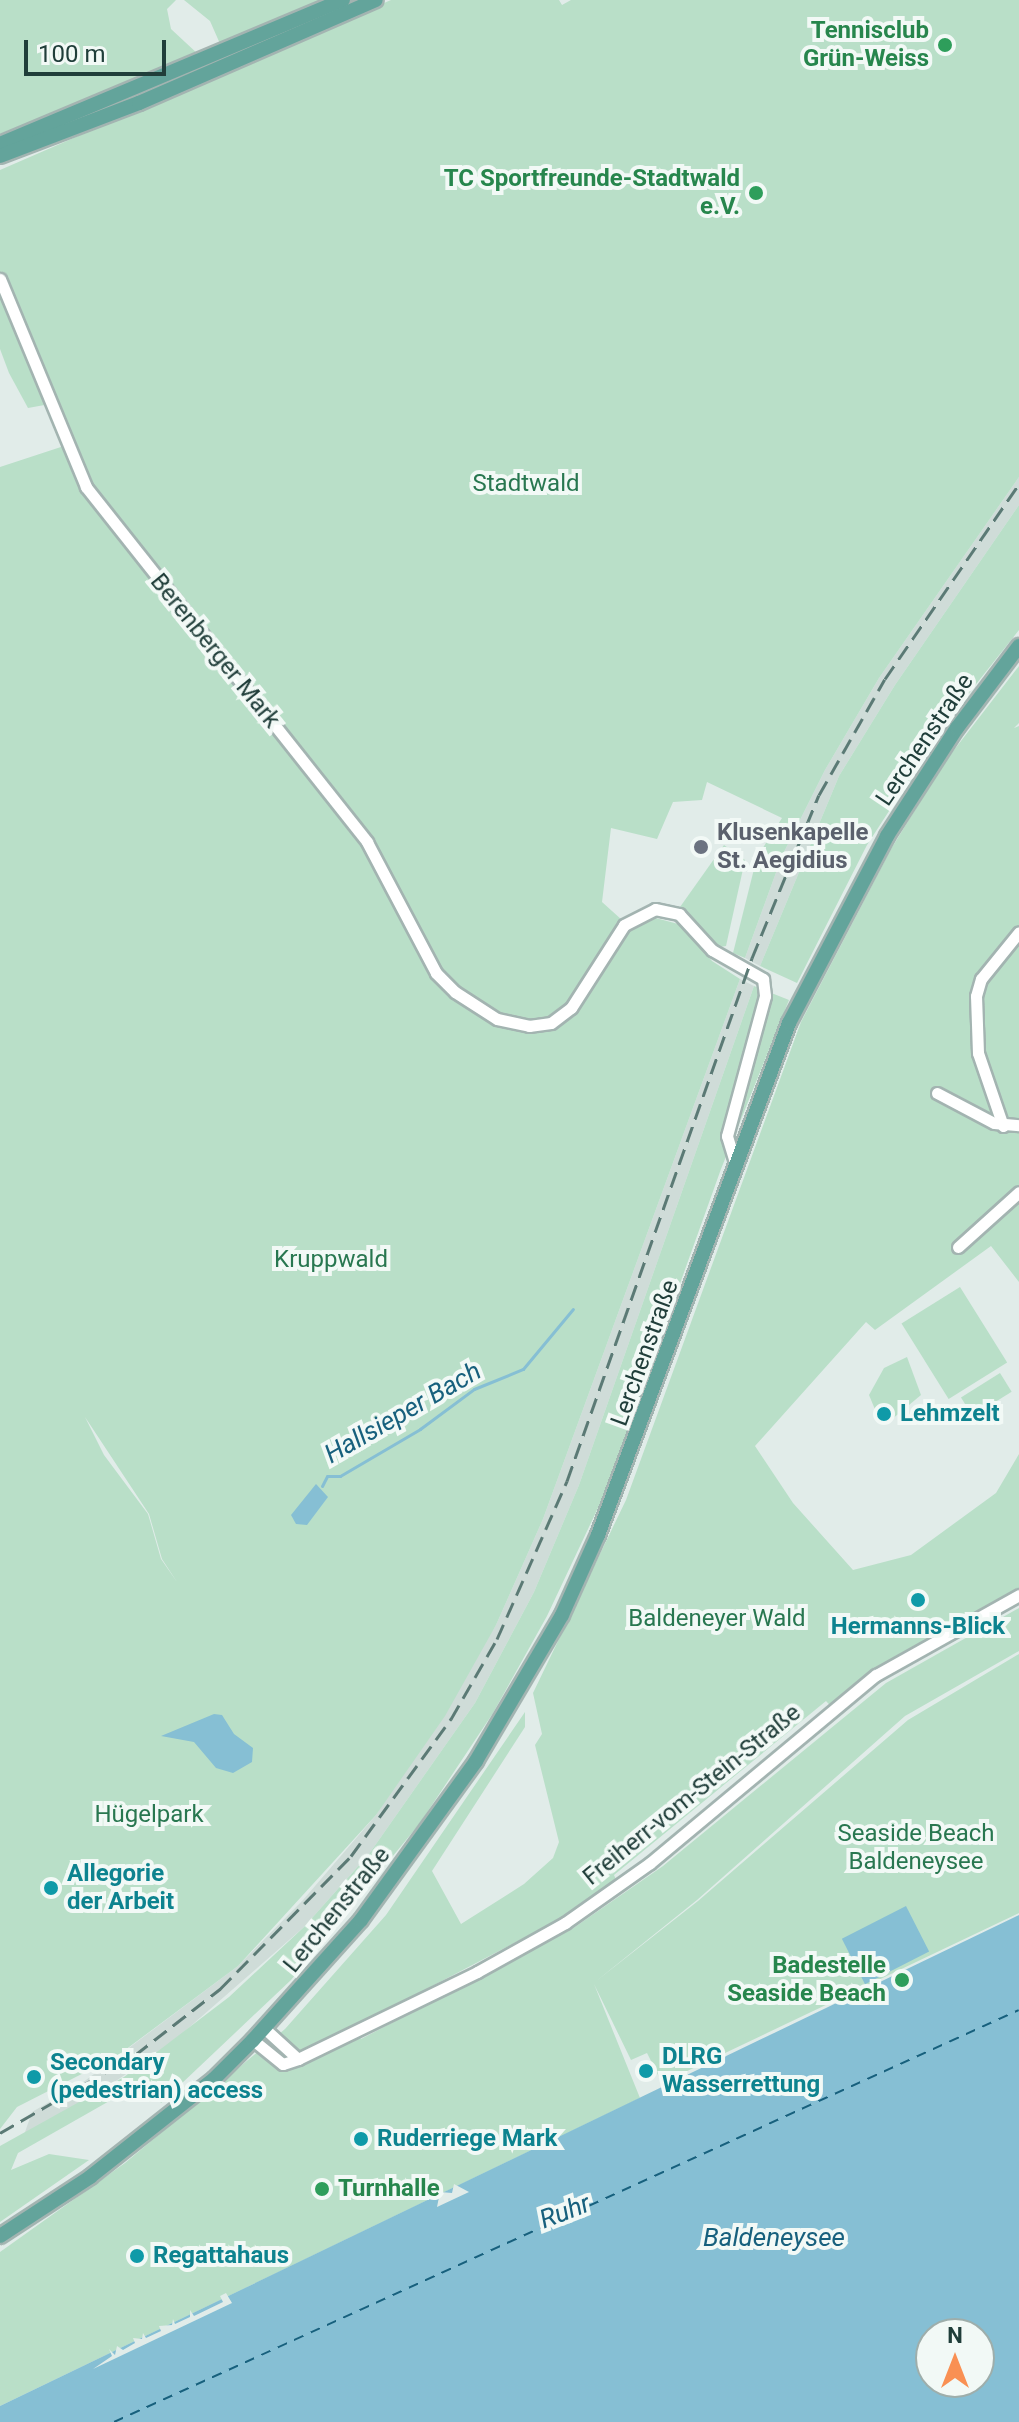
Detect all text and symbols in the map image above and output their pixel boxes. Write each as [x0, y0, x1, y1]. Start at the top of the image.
place label: Tennisclub Grün-Weiss [803, 17, 929, 73]
scale bar [28, 24, 170, 74]
marker: Tennisclub Grün-Weiss [936, 36, 954, 54]
text: 100 m [38, 40, 105, 68]
place label: TC Sportfreunde-Stadtwald e.V. [444, 165, 740, 221]
marker: TC Sportfreunde-Stadtwald e.V. [747, 184, 765, 202]
park label: Stadtwald [472, 470, 580, 498]
street label: Berenberger Mark [144, 568, 286, 734]
street label: Lerchenstraße [870, 668, 980, 812]
place label: Klusenkapelle St. Aegidius [717, 819, 869, 875]
marker: Klusenkapelle St. Aegidius [692, 838, 710, 856]
park label: Kruppwald [274, 1246, 388, 1274]
street label: Lerchenstraße [605, 1276, 685, 1430]
water label: Hallsieper Bach [319, 1356, 487, 1470]
place label: Lehmzelt [900, 1400, 1000, 1428]
marker: Lehmzelt [875, 1405, 893, 1423]
marker: Hermanns-Blick [909, 1591, 927, 1609]
park label: Baldeneyer Wald [628, 1605, 806, 1633]
place label: Hermanns-Blick [831, 1613, 1005, 1641]
street label: Freiherr-vom-Stein-Straße [577, 1698, 807, 1892]
park label: Hügelpark [94, 1801, 204, 1829]
park label: Seaside Beach Baldeneysee [838, 1820, 994, 1876]
street label: Lerchenstraße [278, 1841, 396, 1979]
place label: Allegorie der Arbeit [67, 1860, 174, 1916]
marker: Allegorie der Arbeit [42, 1879, 60, 1897]
place label: Badestelle Seaside Beach [727, 1952, 886, 2008]
marker: Badestelle Seaside Beach [893, 1971, 911, 1989]
place label: DLRG Wasserrettung [662, 2043, 820, 2099]
place label: Secondary (pedestrian) access [50, 2049, 263, 2105]
marker: DLRG Wasserrettung [637, 2062, 655, 2080]
marker: Secondary (pedestrian) access [25, 2068, 43, 2086]
place label: Ruderriege Mark [377, 2125, 557, 2153]
marker: Ruderriege Mark [352, 2130, 370, 2148]
place label: Turnhalle [338, 2175, 440, 2203]
marker: Turnhalle [313, 2180, 331, 2198]
water label: Ruhr [535, 2188, 595, 2236]
water label: Baldeneysee [703, 2222, 845, 2254]
place label: Regattahaus [153, 2242, 289, 2270]
marker: Regattahaus [128, 2247, 146, 2265]
north arrow [915, 2318, 995, 2398]
text: N [947, 2323, 963, 2348]

